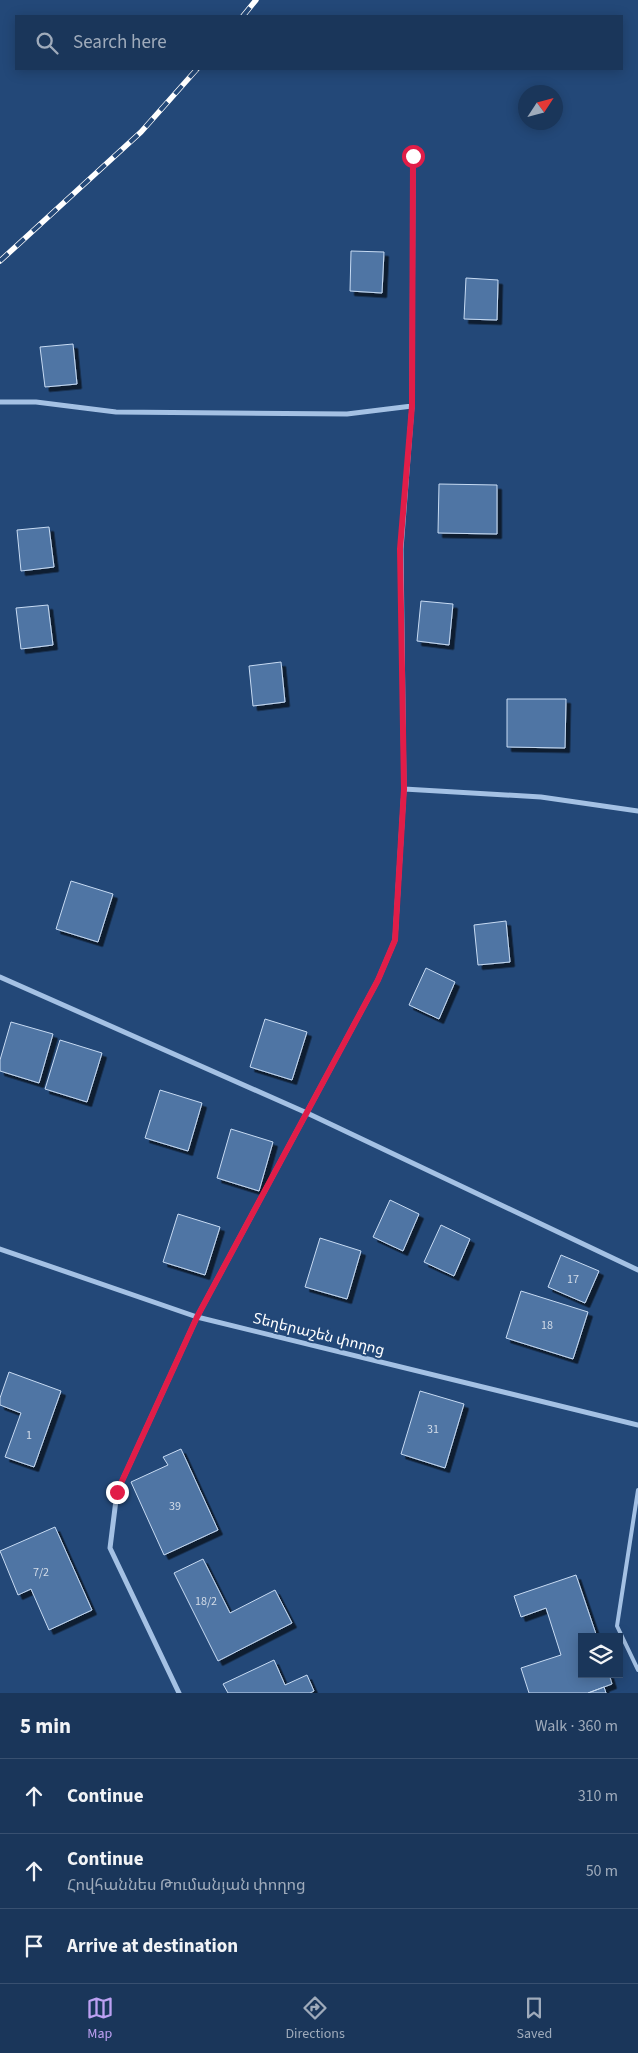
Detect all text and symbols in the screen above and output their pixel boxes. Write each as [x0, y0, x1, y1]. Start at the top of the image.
search box [15, 15, 623, 70]
icon: search [33, 29, 61, 57]
text: Search here [73, 29, 167, 56]
north arrow [518, 85, 563, 130]
route start [402, 145, 425, 168]
house number: 17 [567, 1271, 579, 1288]
street label: Տեղերաշեն փողոց [251, 1308, 387, 1361]
house number: 18 [541, 1317, 553, 1334]
house number: 31 [427, 1421, 439, 1438]
house number: 1 [26, 1427, 32, 1444]
route end [106, 1481, 129, 1504]
house number: 39 [169, 1498, 181, 1515]
house number: 7/2 [33, 1564, 49, 1581]
house number: 18/2 [195, 1593, 217, 1610]
map controls [578, 1633, 623, 1678]
button: layers [578, 1633, 623, 1678]
text: 5 min [20, 1711, 71, 1741]
text: Walk · 360 m [535, 1715, 618, 1737]
icon: ahead [20, 1782, 48, 1810]
text: Continue [67, 1783, 144, 1810]
text: 310 m [578, 1785, 618, 1807]
text: Continue [67, 1846, 144, 1873]
icon: ahead [20, 1857, 48, 1885]
text: 50 m [586, 1860, 618, 1882]
text: Հովհաննես Թումանյան փողոց [67, 1874, 306, 1896]
icon: arrive [20, 1932, 48, 1960]
text: Arrive at destination [67, 1933, 238, 1960]
tab: Map [86, 1994, 114, 2044]
tab: Directions [286, 1994, 345, 2044]
tab: Saved [516, 1994, 552, 2044]

